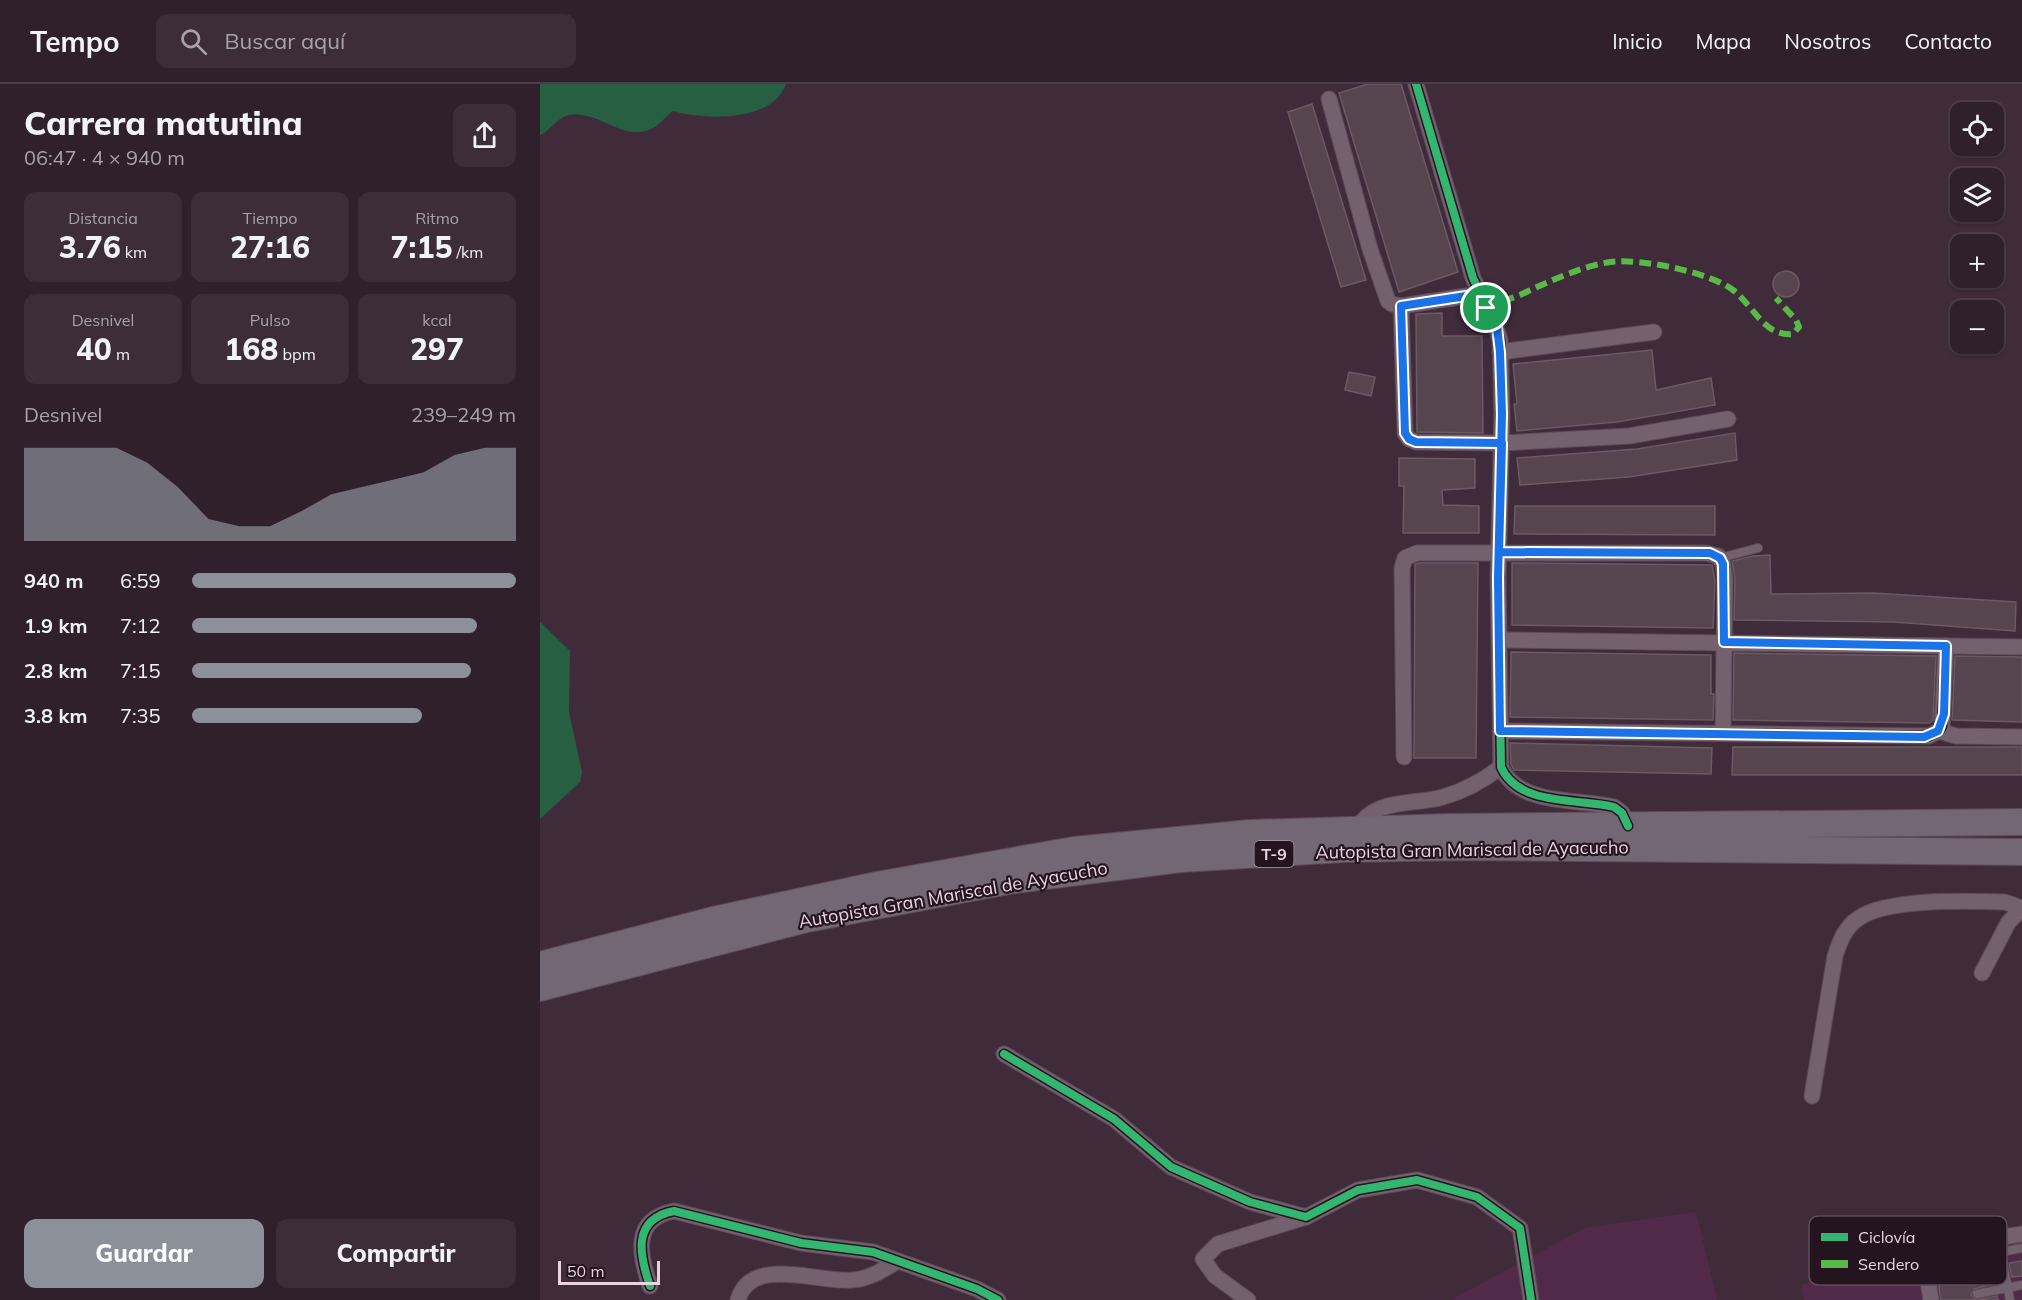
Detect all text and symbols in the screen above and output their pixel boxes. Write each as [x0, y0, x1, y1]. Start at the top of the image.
search box [156, 14, 576, 68]
text: Tempo [30, 24, 120, 59]
icon: search [177, 25, 210, 58]
text: Buscar aquí [225, 27, 345, 55]
text: Inicio [1612, 28, 1662, 54]
text: Mapa [1695, 28, 1751, 54]
text: Nosotros [1784, 28, 1871, 54]
text: Contacto [1904, 28, 1992, 54]
text: Carrera matutina [24, 102, 303, 143]
map controls [1950, 102, 2004, 354]
button: locate [1950, 102, 2004, 156]
button: share [453, 104, 516, 167]
text: 06:47 · 4 × 940 m [24, 145, 185, 170]
button: layers [1950, 168, 2004, 222]
text: Distancia [68, 208, 138, 228]
text: Tiempo [243, 208, 297, 228]
text: Ritmo [415, 208, 459, 228]
text: 3.76 [59, 228, 121, 266]
text: 27:16 [230, 228, 310, 266]
text: 7:15 [391, 228, 452, 266]
button: + [1950, 234, 2004, 288]
text: km [121, 242, 147, 262]
text: /km [452, 242, 483, 262]
pin [1460, 282, 1511, 333]
icon: arrive [1469, 291, 1502, 324]
button: − [1950, 300, 2004, 354]
text: Desnivel [72, 310, 134, 330]
text: Pulso [250, 310, 290, 330]
text: kcal [422, 310, 452, 330]
text: 40 [76, 330, 112, 368]
text: 168 [224, 330, 278, 368]
text: 297 [410, 330, 464, 368]
text: m [112, 344, 130, 364]
text: bpm [278, 344, 316, 364]
text: Desnivel [24, 402, 102, 427]
text: 239–249 m [411, 402, 516, 427]
text: 940 m [24, 568, 83, 593]
text: 6:59 [120, 568, 161, 593]
text: 1.9 km [24, 613, 87, 638]
text: 7:12 [120, 613, 161, 638]
text: 2.8 km [24, 658, 87, 683]
text: 7:15 [120, 658, 161, 683]
text: 3.8 km [24, 703, 87, 728]
text: 7:35 [120, 703, 161, 728]
street label: Autopista Gran Mariscal de Ayacucho [1315, 835, 1629, 864]
road number: T-9 [1254, 841, 1294, 867]
street label: Autopista Gran Mariscal de Ayacucho [797, 856, 1109, 933]
legend [1809, 1216, 2007, 1285]
button: Guardar [24, 1219, 264, 1288]
button: Compartir [276, 1219, 516, 1288]
text: Ciclovía [1858, 1227, 1915, 1247]
text: Sendero [1858, 1254, 1919, 1274]
scale bar [558, 1258, 660, 1286]
text: 50 m [567, 1261, 604, 1281]

